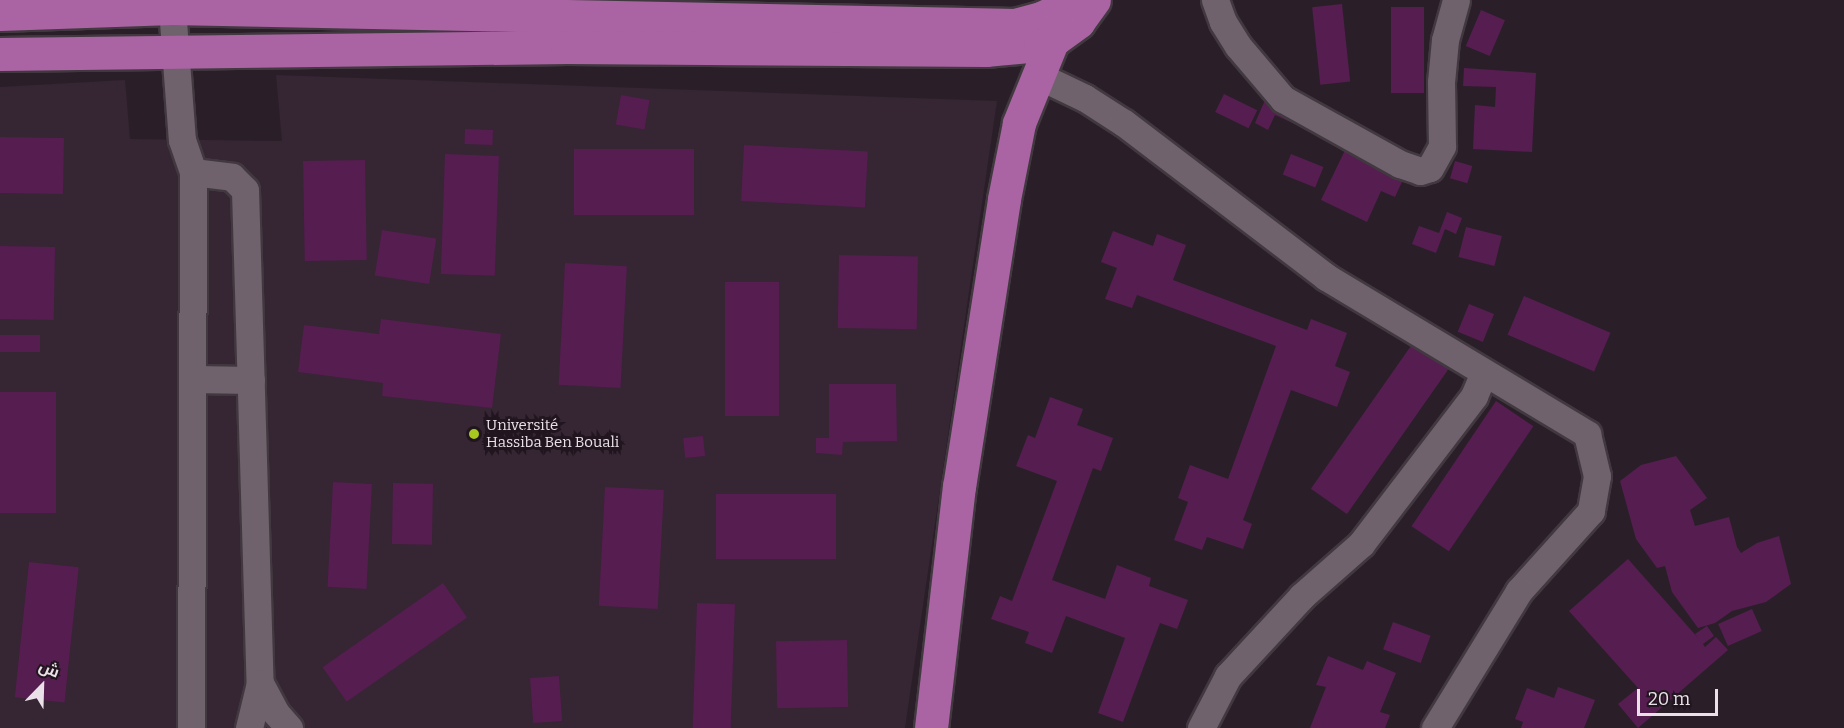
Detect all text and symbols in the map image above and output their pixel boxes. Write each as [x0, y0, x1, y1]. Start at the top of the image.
place label: Université Hassiba Ben Bouali [486, 416, 619, 451]
marker: Université Hassiba Ben Bouali [467, 427, 481, 441]
north arrow [12, 656, 72, 716]
text: ش [36, 656, 62, 682]
scale bar [1640, 677, 1721, 715]
text: 20 m [1648, 688, 1690, 710]

